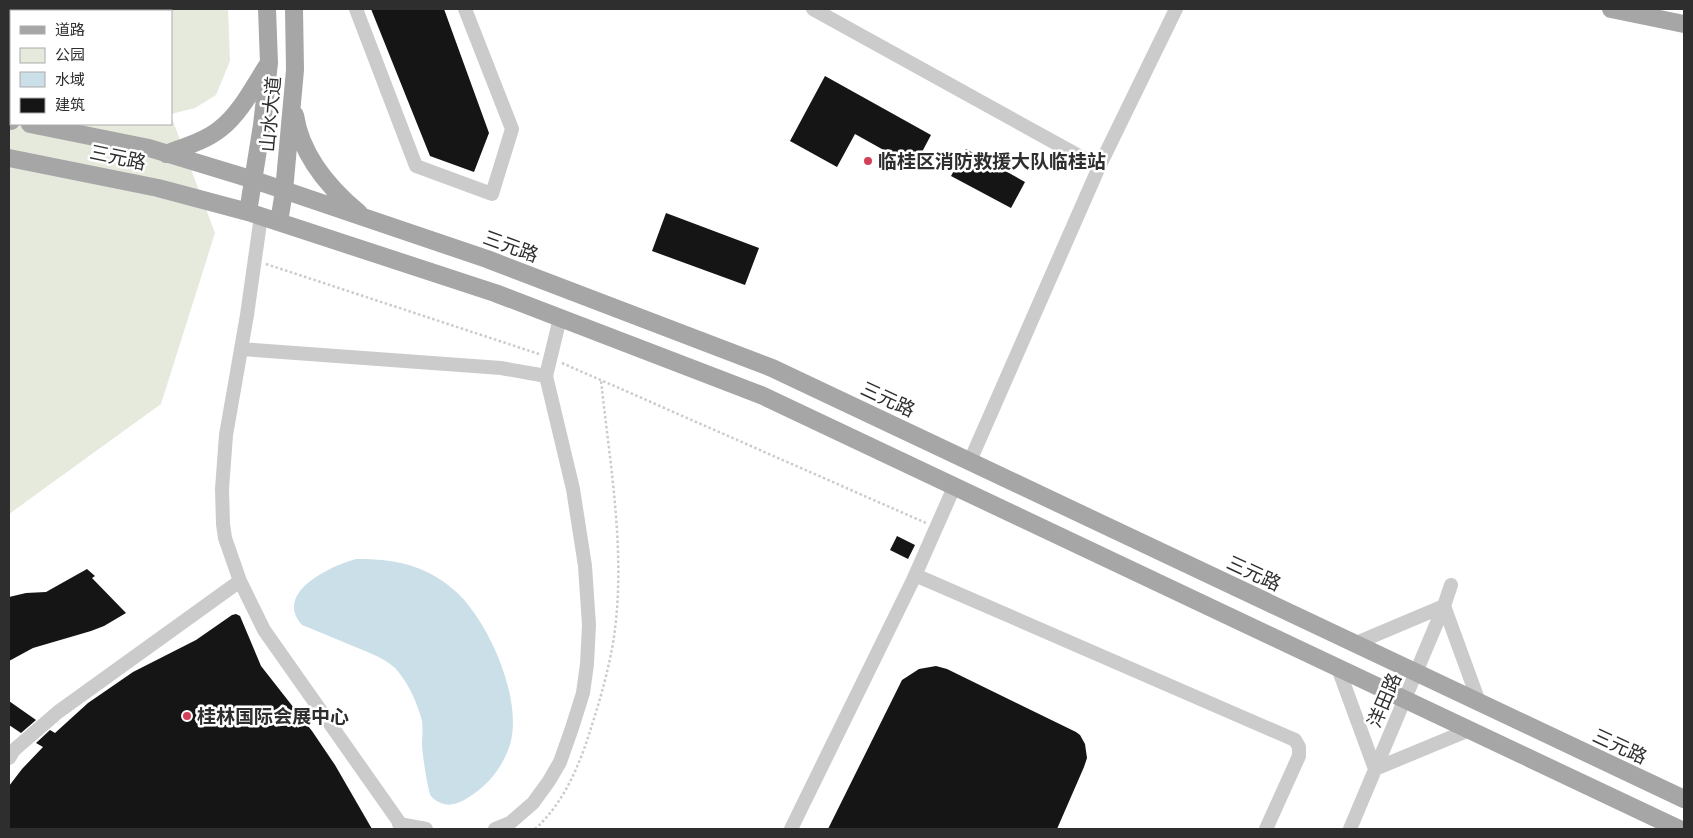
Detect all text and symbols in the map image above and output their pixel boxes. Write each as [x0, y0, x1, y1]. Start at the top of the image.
legend [10, 10, 172, 125]
text: 道路 [55, 18, 85, 41]
text: 公园 [55, 43, 85, 66]
text: 水域 [55, 68, 85, 91]
street label: 山水大道 [252, 75, 287, 153]
text: 建筑 [55, 93, 85, 116]
street label: 三元路 [87, 136, 149, 177]
place label: 临桂区消防救援大队临桂站 [878, 146, 1106, 175]
marker: 临桂区消防救援大队临桂站 [862, 155, 874, 167]
street label: 三元路 [479, 222, 543, 269]
street label: 三元路 [856, 373, 920, 424]
street label: 三元路 [1222, 547, 1286, 598]
street label: 洋田路 [1359, 668, 1408, 732]
place label: 桂林国际会展中心 [197, 701, 349, 730]
marker: 桂林国际会展中心 [181, 710, 193, 722]
street label: 三元路 [1588, 720, 1652, 771]

